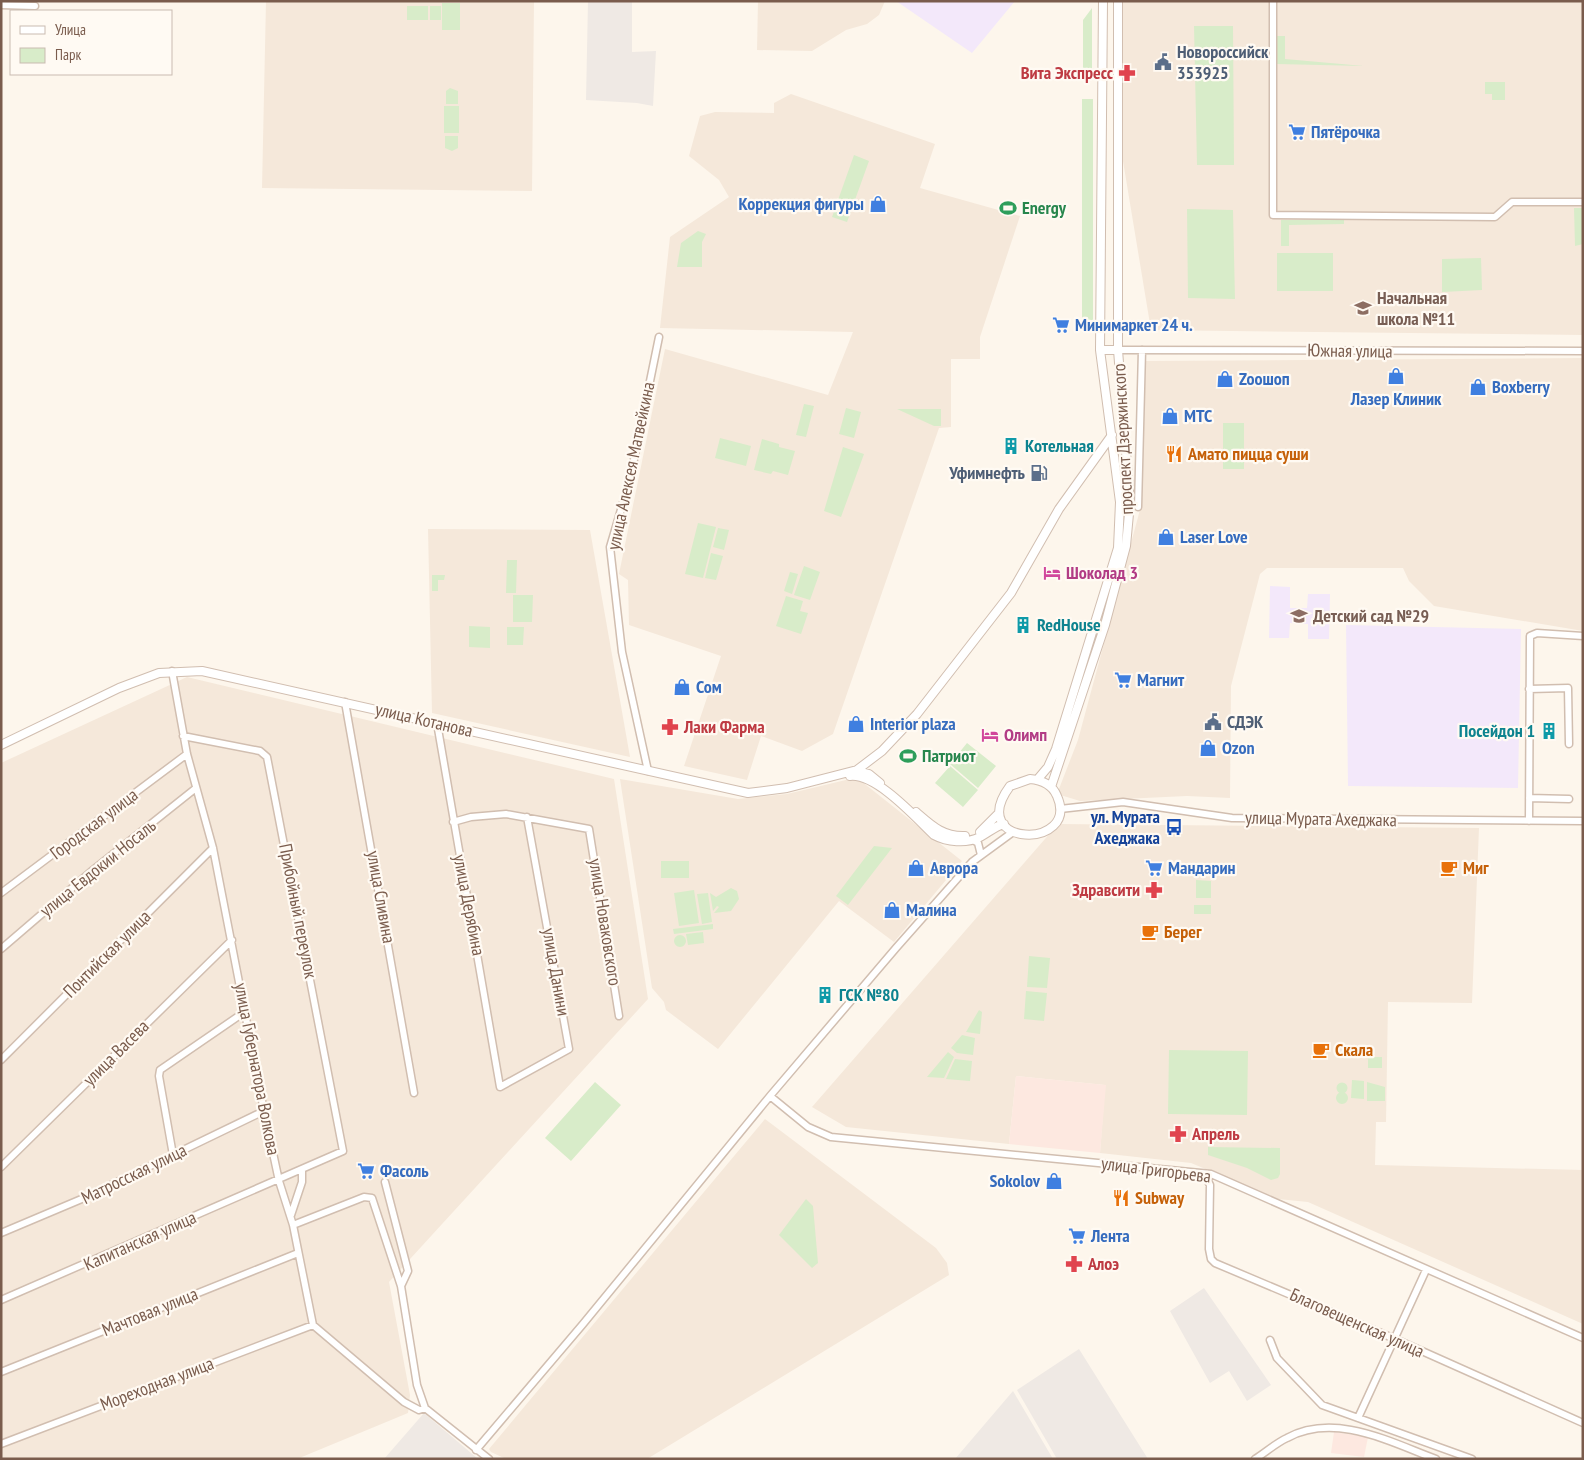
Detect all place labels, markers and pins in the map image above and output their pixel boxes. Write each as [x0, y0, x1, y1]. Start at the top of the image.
place label: Новороссийск 353925 [1177, 40, 1269, 84]
public building icon: Новороссийск 353925 [1153, 52, 1173, 72]
place label: Вита Экспресс [1021, 61, 1114, 84]
pharmacy icon: Вита Экспресс [1117, 63, 1137, 83]
place label: Пятёрочка [1311, 120, 1380, 143]
supermarket icon: Пятёрочка [1287, 122, 1307, 142]
place label: Коррекция фигуры [738, 192, 864, 215]
shop icon: Коррекция фигуры [868, 194, 888, 214]
place label: Energy [1022, 196, 1067, 219]
sports icon: Energy [998, 198, 1018, 218]
place label: Начальная школа №11 [1377, 286, 1455, 330]
school or university icon: Начальная школа №11 [1353, 298, 1373, 318]
place label: Минимаркет 24 ч. [1075, 313, 1193, 336]
supermarket icon: Минимаркет 24 ч. [1051, 315, 1071, 335]
shop icon: Лазер Клиник [1386, 366, 1406, 386]
place label: Zooшоп [1239, 367, 1290, 390]
shop icon: Zooшоп [1215, 369, 1235, 389]
place label: Boxberry [1492, 375, 1551, 398]
shop icon: Boxberry [1468, 377, 1488, 397]
place label: Лазер Клиник [1350, 387, 1442, 410]
place label: МТС [1184, 404, 1212, 427]
shop icon: МТС [1160, 406, 1180, 426]
place label: Котельная [1025, 434, 1094, 457]
building icon: Котельная [1001, 436, 1021, 456]
place label: Амато пицца суши [1187, 442, 1309, 465]
restaurant icon: Амато пицца суши [1164, 444, 1184, 464]
place label: Уфимнефть [948, 461, 1026, 484]
fuel station icon: Уфимнефть [1029, 463, 1049, 483]
place label: Laser Love [1180, 525, 1248, 548]
shop icon: Laser Love [1156, 527, 1176, 547]
place label: Шоколад 3 [1066, 561, 1138, 584]
hotel icon: Шоколад 3 [1042, 563, 1062, 583]
place label: Детский сад №29 [1313, 604, 1429, 627]
school or university icon: Детский сад №29 [1289, 606, 1309, 626]
place label: RedHouse [1037, 613, 1101, 636]
building icon: RedHouse [1013, 615, 1033, 635]
place label: Магнит [1137, 668, 1185, 691]
supermarket icon: Магнит [1113, 670, 1133, 690]
place label: Сом [696, 675, 722, 698]
shop icon: Сом [672, 677, 692, 697]
place label: СДЭК [1227, 710, 1264, 733]
place label: Interior plaza [870, 712, 956, 735]
public building icon: СДЭК [1203, 712, 1223, 732]
shop icon: Interior plaza [846, 714, 866, 734]
place label: Лаки Фарма [683, 715, 765, 738]
pharmacy icon: Лаки Фарма [660, 717, 680, 737]
place label: Посейдон 1 [1459, 719, 1535, 742]
building icon: Посейдон 1 [1539, 721, 1559, 741]
place label: Олимп [1004, 723, 1047, 746]
hotel icon: Олимп [980, 725, 1000, 745]
place label: Ozon [1222, 736, 1255, 759]
shop icon: Ozon [1198, 738, 1218, 758]
place label: Патриот [922, 744, 976, 767]
sports icon: Патриот [898, 746, 918, 766]
place label: ул. Мурата Ахеджака [1090, 805, 1160, 849]
bus stop icon: ул. Мурата Ахеджака [1164, 817, 1184, 837]
place label: Аврора [929, 856, 978, 879]
place label: Мандарин [1168, 856, 1236, 879]
place label: Миг [1463, 856, 1489, 879]
shop icon: Аврора [906, 858, 926, 878]
supermarket icon: Мандарин [1144, 858, 1164, 878]
cafe icon: Миг [1439, 858, 1459, 878]
place label: Здравсити [1072, 878, 1140, 901]
pharmacy icon: Здравсити [1144, 880, 1164, 900]
place label: Малина [906, 898, 957, 921]
shop icon: Малина [882, 900, 902, 920]
place label: Берег [1164, 920, 1202, 943]
cafe icon: Берег [1140, 922, 1160, 942]
place label: ГСК №80 [839, 983, 899, 1006]
building icon: ГСК №80 [815, 985, 835, 1005]
place label: Скала [1335, 1038, 1373, 1061]
cafe icon: Скала [1311, 1040, 1331, 1060]
place label: Апрель [1191, 1122, 1240, 1145]
pharmacy icon: Апрель [1168, 1124, 1188, 1144]
place label: Фасоль [380, 1159, 429, 1182]
supermarket icon: Фасоль [356, 1161, 376, 1181]
place label: Sokolov [989, 1169, 1041, 1192]
shop icon: Sokolov [1044, 1171, 1064, 1191]
place label: Subway [1135, 1186, 1185, 1209]
restaurant icon: Subway [1111, 1188, 1131, 1208]
place label: Лента [1090, 1224, 1130, 1247]
supermarket icon: Лента [1067, 1226, 1087, 1246]
place label: Алоэ [1087, 1252, 1119, 1275]
pharmacy icon: Алоэ [1064, 1254, 1084, 1274]

